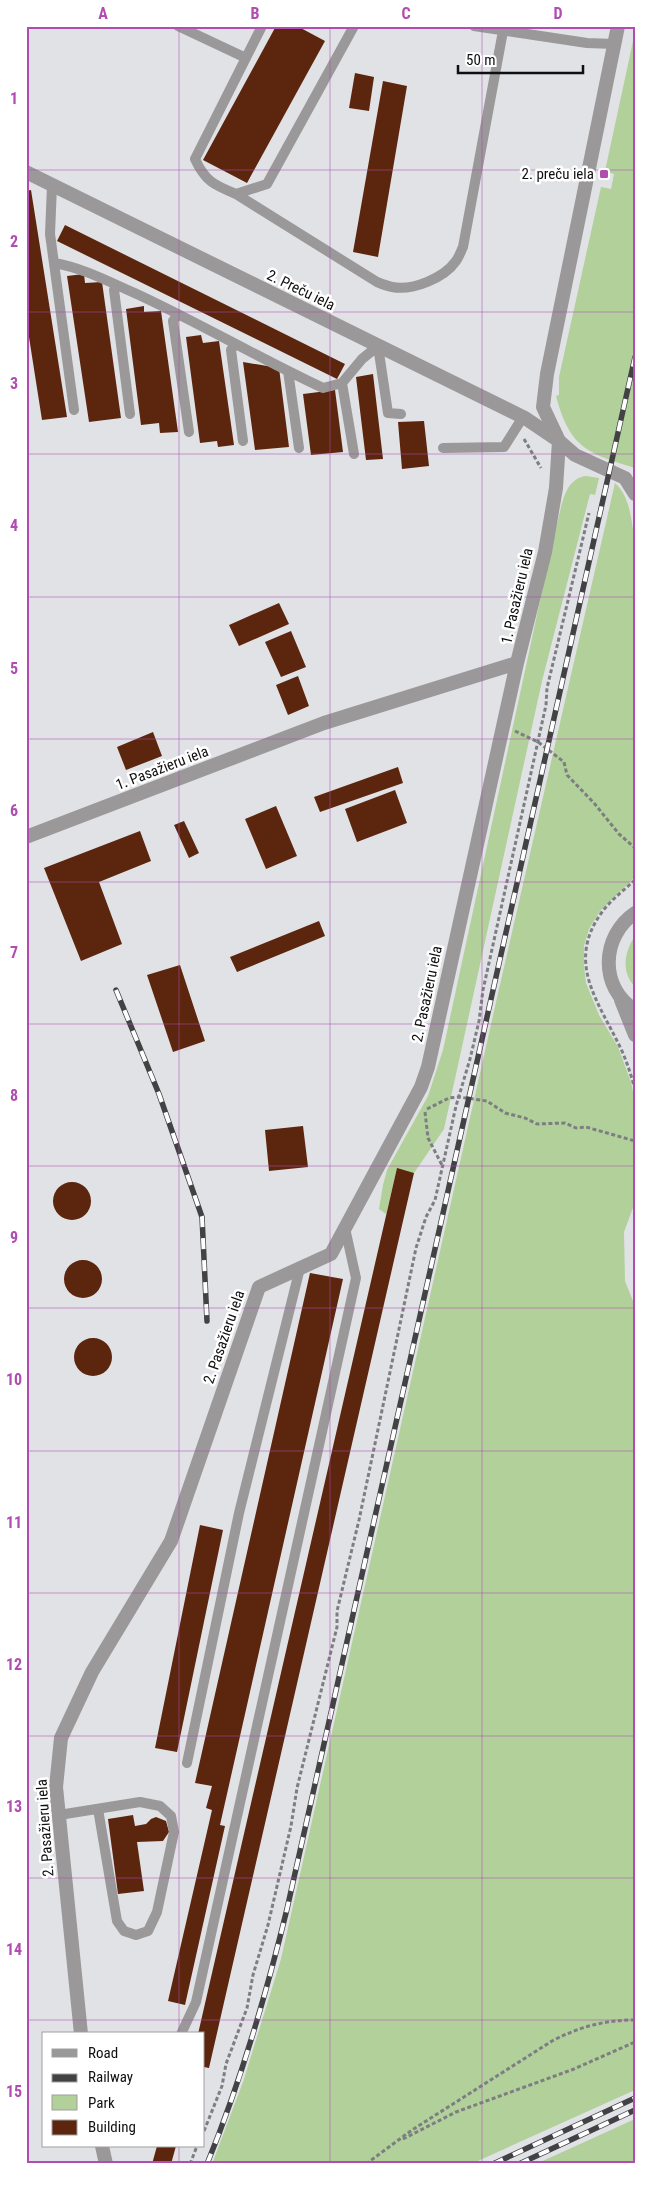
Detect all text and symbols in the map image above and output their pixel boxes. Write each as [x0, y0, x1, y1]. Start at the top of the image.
text: A [98, 4, 108, 23]
text: B [251, 4, 260, 23]
text: C [401, 4, 411, 23]
text: D [553, 4, 563, 23]
scale bar [458, 42, 584, 74]
text: 50 m [466, 51, 496, 69]
text: 1 [10, 89, 18, 108]
place label: 2. preču iela [522, 165, 594, 183]
marker: 2. preču iela [598, 168, 610, 180]
text: 2 [10, 232, 18, 251]
street label: 2. Preču iela [264, 266, 338, 314]
text: 3 [10, 374, 18, 393]
text: 4 [10, 516, 18, 535]
street label: 1. Pasažieru iela [497, 546, 537, 646]
text: 5 [10, 659, 18, 678]
street label: 1. Pasažieru iela [113, 742, 211, 794]
text: 6 [10, 801, 18, 820]
text: 7 [10, 943, 18, 962]
street label: 2. Pasažieru iela [408, 944, 446, 1044]
text: 8 [10, 1086, 18, 1105]
text: 9 [10, 1228, 18, 1247]
street label: 2. Pasažieru iela [200, 1288, 248, 1386]
text: 10 [6, 1370, 22, 1389]
text: 11 [6, 1513, 22, 1532]
text: 12 [6, 1655, 22, 1674]
street label: 2. Pasažieru iela [33, 1779, 57, 1877]
text: 13 [6, 1797, 22, 1816]
text: 14 [6, 1940, 22, 1959]
legend [42, 2032, 205, 2148]
text: Road [88, 2044, 118, 2062]
text: Railway [88, 2068, 133, 2086]
text: 15 [6, 2082, 22, 2101]
text: Park [88, 2094, 115, 2112]
text: Building [88, 2118, 136, 2136]

